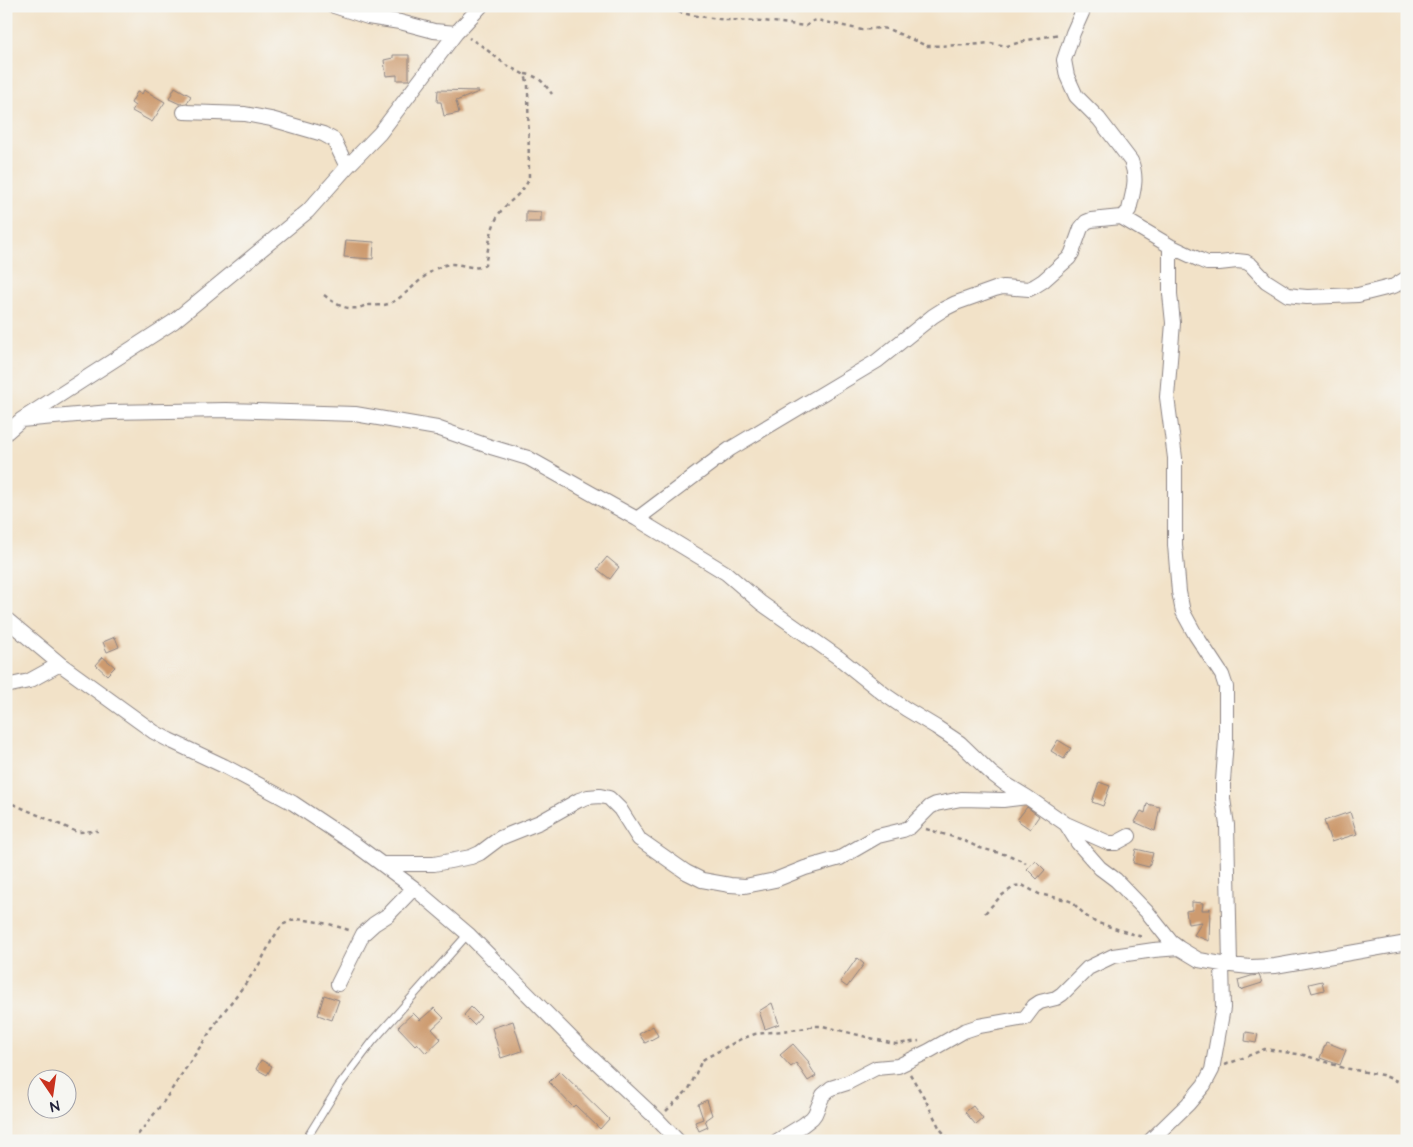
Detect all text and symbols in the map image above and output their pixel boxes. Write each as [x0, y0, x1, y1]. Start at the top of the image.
north arrow [28, 1070, 78, 1120]
text: N [48, 1095, 61, 1116]

